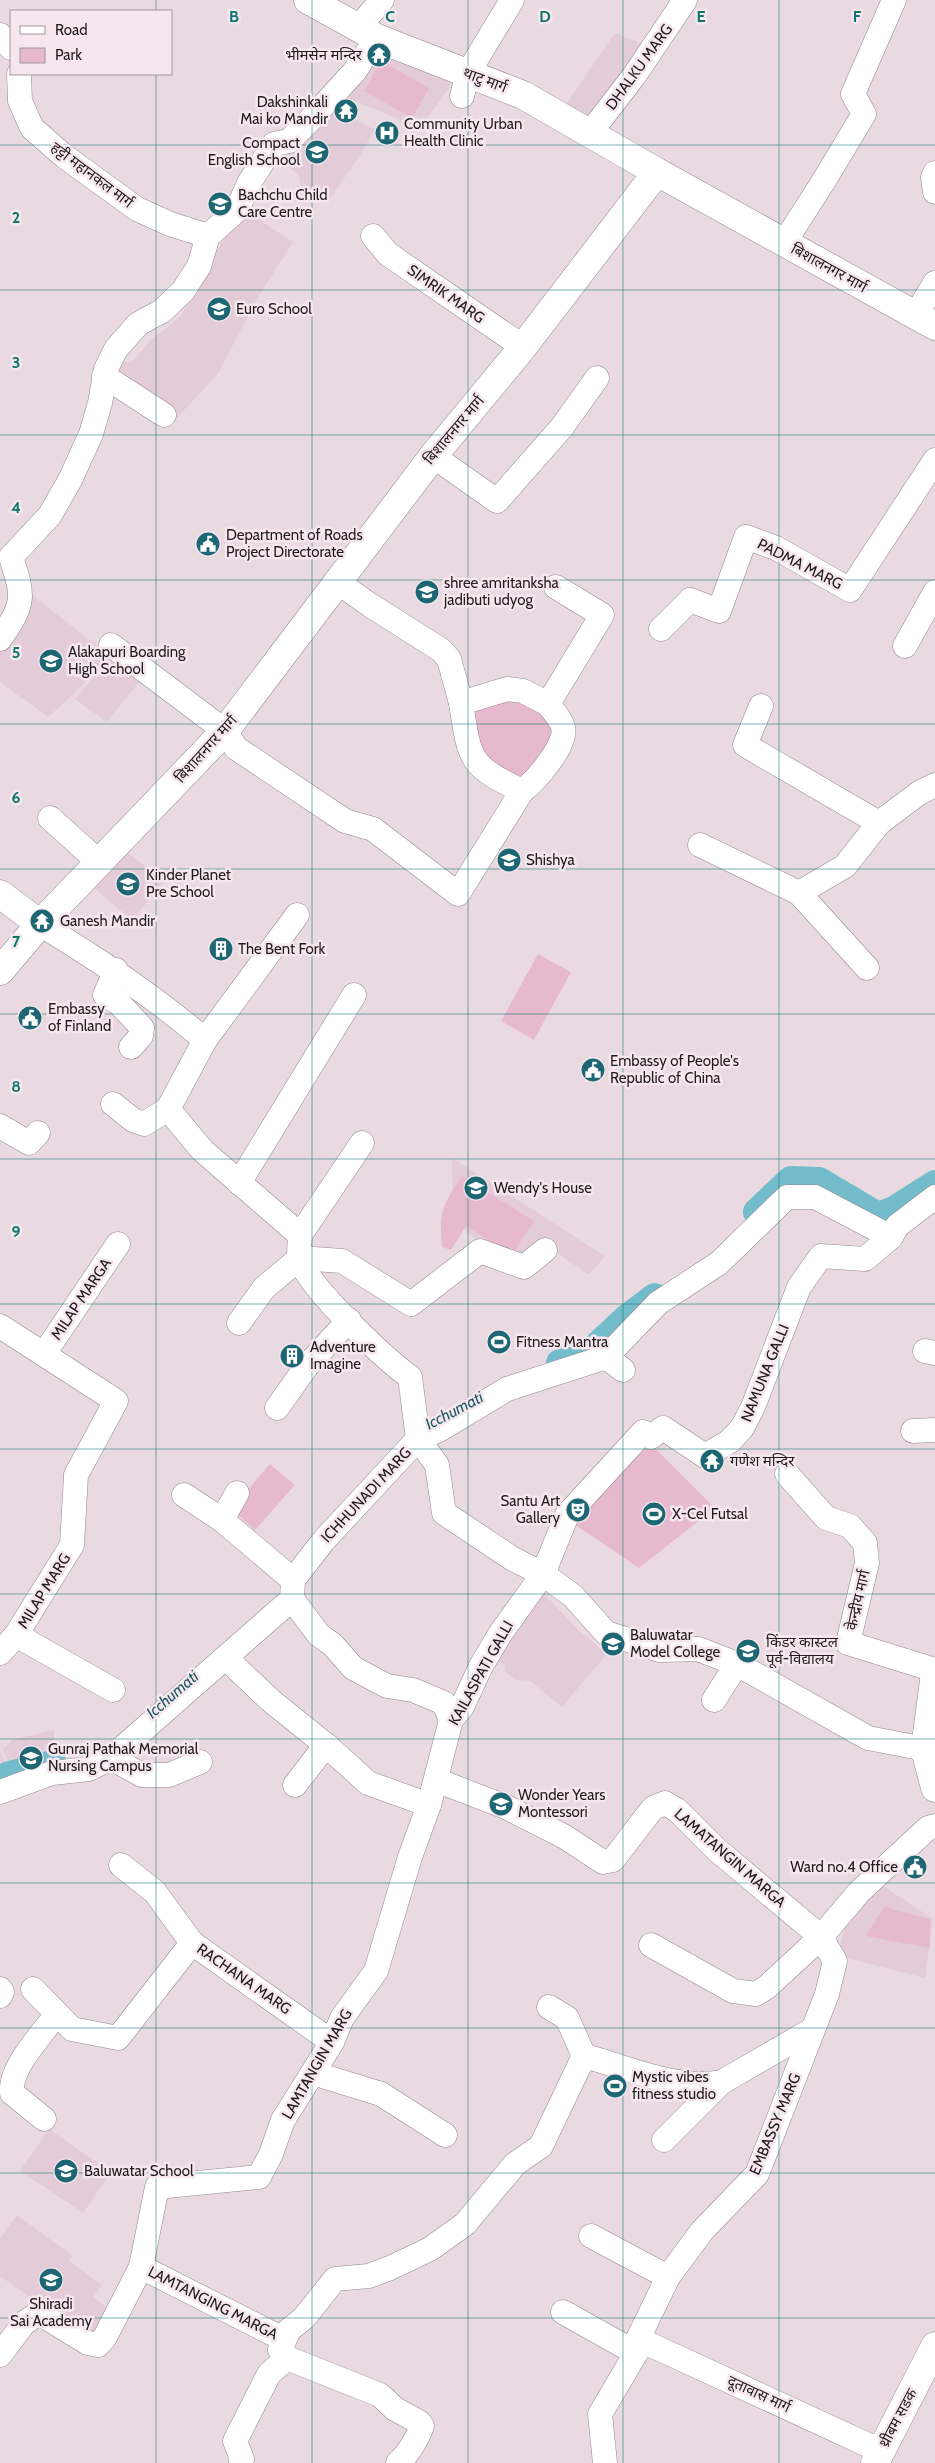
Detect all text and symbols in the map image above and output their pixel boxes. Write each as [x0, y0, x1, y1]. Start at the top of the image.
text: B [229, 7, 239, 26]
text: C [385, 7, 395, 26]
text: D [539, 7, 551, 26]
text: E [696, 7, 706, 26]
text: F [853, 7, 862, 26]
legend [10, 10, 172, 75]
text: Road [55, 21, 88, 39]
street label: DHALKU MARG [602, 21, 676, 113]
temple icon: भीमसेन मन्दिर [366, 42, 392, 68]
text: Park [55, 46, 82, 64]
place label: भीमसेन मन्दिर [285, 46, 363, 64]
street label: थाटु मार्ग [460, 63, 510, 98]
place label: Dakshinkali Mai ko Mandir [240, 93, 328, 128]
temple icon: Dakshinkali Mai ko Mandir [333, 98, 359, 124]
place label: Community Urban Health Clinic [404, 115, 522, 150]
hospital icon: Community Urban Health Clinic [374, 120, 400, 146]
place label: Compact English School [208, 134, 300, 169]
street label: हट्टी महानकल मार्ग [47, 138, 137, 212]
school or university icon: Compact English School [304, 139, 330, 165]
place label: Bachchu Child Care Centre [238, 186, 328, 221]
school or university icon: Bachchu Child Care Centre [207, 191, 233, 217]
text: 2 [12, 208, 20, 227]
street label: बिशालनगर मार्ग [788, 240, 871, 297]
street label: SIMRIK MARG [404, 261, 488, 327]
school or university icon: Euro School [206, 296, 232, 322]
place label: Euro School [236, 300, 312, 318]
text: 3 [12, 353, 20, 372]
street label: बिशालनगर मार्ग [420, 391, 489, 468]
text: 4 [11, 498, 21, 517]
place label: Department of Roads Project Directorate [226, 526, 363, 561]
public building icon: Department of Roads Project Directorate [195, 531, 221, 557]
street label: PADMA MARG [754, 535, 846, 593]
place label: shree amritanksha jadibuti udyog [443, 574, 560, 609]
school or university icon: shree amritanksha jadibuti udyog [414, 579, 440, 605]
text: 5 [12, 643, 20, 662]
place label: Alakapuri Boarding High School [68, 643, 186, 678]
school or university icon: Alakapuri Boarding High School [38, 648, 64, 674]
street label: बिशालनगर मार्ग [171, 711, 242, 786]
text: 6 [12, 788, 21, 807]
school or university icon: Shishya [496, 847, 522, 873]
place label: Shishya [526, 851, 576, 869]
place label: Kinder Planet Pre School [146, 866, 231, 901]
school or university icon: Kinder Planet Pre School [115, 871, 141, 897]
temple icon: Ganesh Mandir [29, 908, 55, 934]
place label: Ganesh Mandir [60, 912, 155, 930]
text: 7 [12, 932, 21, 951]
building icon: The Bent Fork [208, 936, 234, 962]
place label: The Bent Fork [238, 940, 326, 958]
place label: Embassy of Finland [48, 1000, 111, 1035]
public building icon: Embassy of Finland [17, 1005, 43, 1031]
place label: Embassy of People's Republic of China [610, 1052, 739, 1087]
public building icon: Embassy of People's Republic of China [580, 1057, 606, 1083]
text: 8 [11, 1077, 21, 1096]
school or university icon: Wendy's House [463, 1175, 489, 1201]
place label: Wendy's House [494, 1179, 592, 1197]
text: 9 [12, 1222, 21, 1241]
street label: MILAP MARGA [47, 1254, 115, 1343]
street label: NAMUNA GALLI [737, 1321, 793, 1425]
sports icon: Fitness Mantra [486, 1329, 512, 1355]
place label: Fitness Mantra [516, 1333, 609, 1351]
place label: Adventure Imagine [310, 1338, 376, 1373]
building icon: Adventure Imagine [279, 1343, 305, 1369]
water label: Icchumati [422, 1387, 487, 1434]
street label: ICHHUNADI MARG [317, 1444, 415, 1546]
temple icon: गणेश मन्दिर [699, 1448, 725, 1474]
place label: गणेश मन्दिर [730, 1452, 795, 1470]
place label: Santu Art Gallery [500, 1492, 560, 1527]
theatre icon: Santu Art Gallery [565, 1497, 591, 1523]
sports icon: X-Cel Futsal [641, 1501, 667, 1527]
place label: X-Cel Futsal [672, 1505, 748, 1523]
street label: MILAP MARG [14, 1550, 74, 1632]
street label: केन्द्रीय मार्ग [842, 1567, 874, 1632]
street label: KAILASPATI GALLI [445, 1618, 517, 1728]
place label: Baluwatar Model College [630, 1626, 721, 1661]
school or university icon: Baluwatar Model College [600, 1631, 626, 1657]
place label: किंडर कास्टल पूर्व-विद्यालय [766, 1633, 839, 1669]
school or university icon: किंडर कास्टल पूर्व-विद्यालय [735, 1638, 761, 1664]
water label: Icchumati [142, 1666, 203, 1722]
place label: Gunraj Pathak Memorial Nursing Campus [48, 1740, 199, 1775]
school or university icon: Gunraj Pathak Memorial Nursing Campus [18, 1745, 44, 1771]
place label: Wonder Years Montessori [518, 1786, 605, 1821]
school or university icon: Wonder Years Montessori [488, 1791, 514, 1817]
street label: LAMATANGIN MARGA [671, 1805, 790, 1912]
public building icon: Ward no.4 Office [902, 1854, 928, 1880]
place label: Ward no.4 Office [790, 1858, 898, 1876]
street label: RACHANA MARG [193, 1940, 295, 2018]
street label: LAMTANGIN MARG [278, 2006, 356, 2122]
place label: Mystic vibes fitness studio [632, 2068, 716, 2103]
street label: EMBASSY MARG [746, 2071, 804, 2177]
sports icon: Mystic vibes fitness studio [602, 2073, 628, 2099]
school or university icon: Baluwatar School [53, 2158, 79, 2184]
place label: Baluwatar School [84, 2162, 194, 2180]
street label: LAMTANGING MARGA [145, 2262, 282, 2344]
school or university icon: Shiradi Sai Academy [38, 2267, 64, 2293]
place label: Shiradi Sai Academy [10, 2295, 92, 2330]
street label: दूतावास मार्ग [724, 2372, 794, 2418]
street label: थ्रीबम सडक [875, 2385, 921, 2451]

